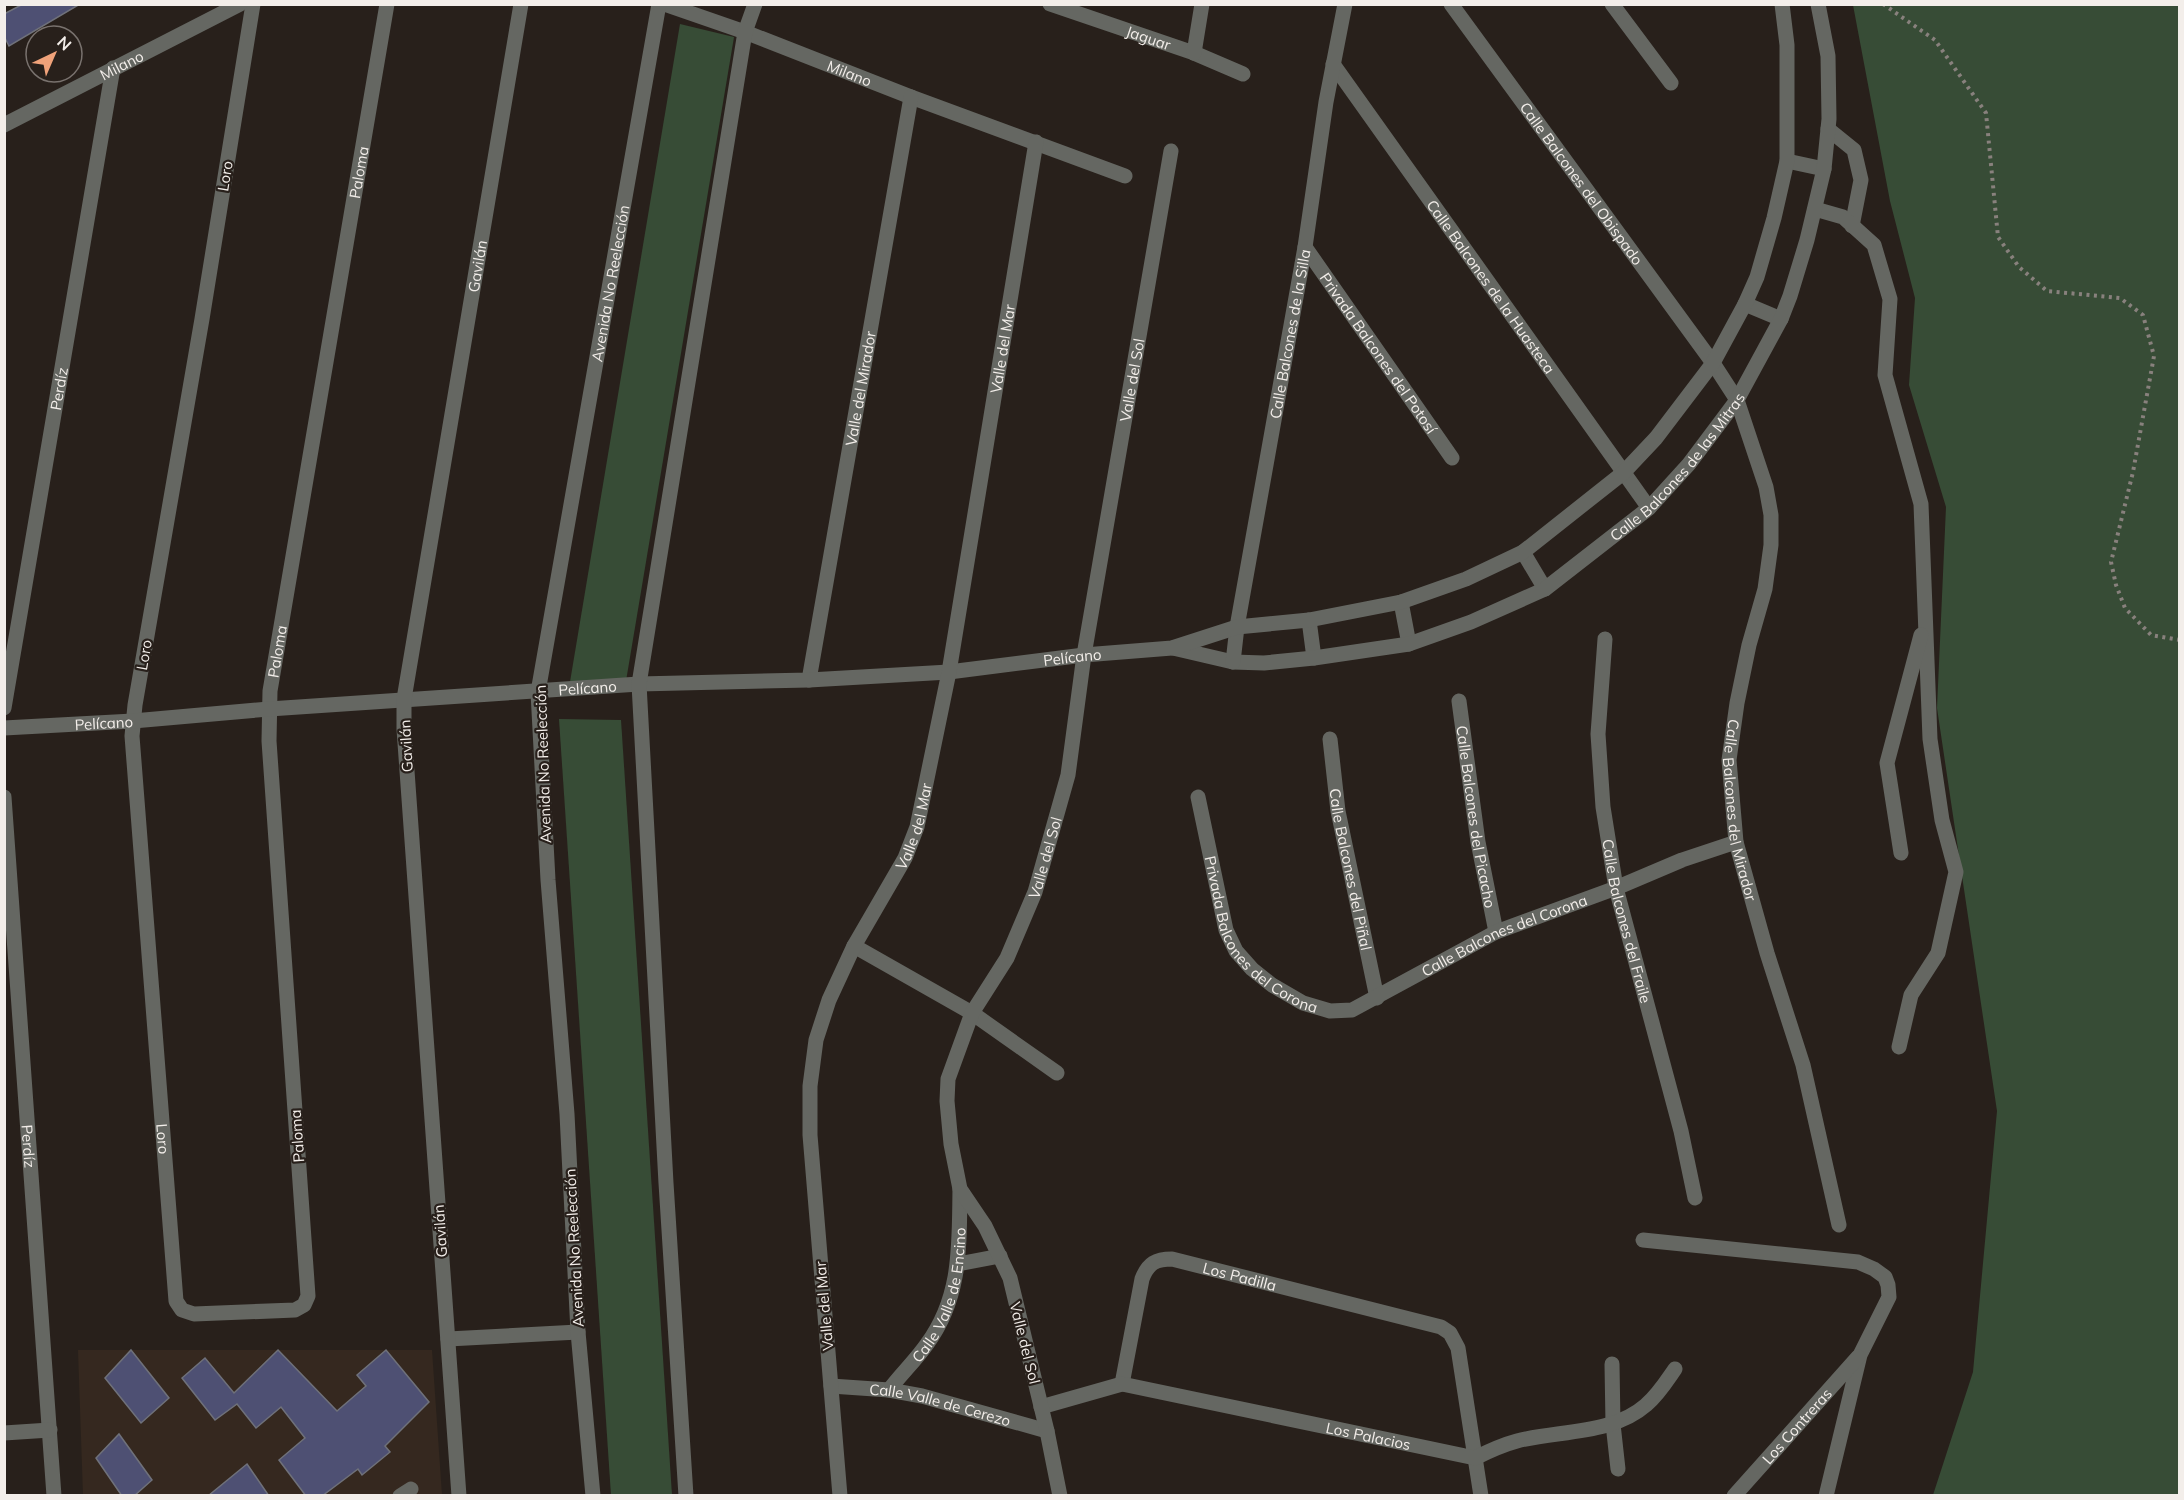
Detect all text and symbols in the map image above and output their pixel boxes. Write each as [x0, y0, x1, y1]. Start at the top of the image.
street label: Jaguar [1124, 21, 1174, 54]
north arrow [24, 24, 84, 84]
text: N [53, 32, 76, 55]
street label: Milano [96, 46, 146, 84]
street label: Milano [824, 56, 875, 90]
street label: Calle Balcones del Obispado [1516, 98, 1648, 269]
street label: Paloma [345, 145, 372, 200]
street label: Loro [213, 159, 237, 193]
street label: Calle Balcones de la Huasteca [1423, 196, 1560, 377]
street label: Avenida No Reelección [587, 203, 633, 363]
street label: Gavilán [463, 238, 491, 294]
street label: Calle Balcones de la Silla [1265, 248, 1314, 420]
street label: Privada Balcones del Potosí [1316, 269, 1442, 438]
street label: Valle del Mar [985, 302, 1019, 395]
street label: Valle del Mirador [841, 329, 880, 447]
street label: Valle del Sol [1115, 337, 1148, 423]
street label: Perdíz [45, 365, 71, 412]
street label: Calle Balcones de las Mitras [1606, 389, 1749, 545]
street label: Paloma [263, 624, 291, 679]
street label: Loro [132, 638, 156, 672]
street label: Pelícano [1042, 644, 1102, 670]
street label: Pelícano [558, 676, 617, 699]
street label: Avenida No Reelección [531, 684, 555, 844]
street label: Pelícano [74, 712, 134, 734]
street label: Calle Balcones del Mirador [1719, 718, 1762, 903]
street label: Gavilán [395, 719, 417, 773]
street label: Calle Balcones del Picacho [1453, 724, 1500, 910]
street label: Valle del Mar [891, 781, 935, 873]
street label: Calle Balcones del Piñal [1326, 787, 1376, 952]
street label: Valle del Sol [1024, 815, 1065, 902]
street label: Calle Balcones del Fraile [1599, 838, 1656, 1005]
street label: Privada Balcones del Corona [1201, 854, 1320, 1016]
street label: Calle Balcones del Corona [1418, 890, 1590, 980]
street label: Paloma [286, 1109, 308, 1163]
street label: Loro [153, 1123, 174, 1155]
street label: Perdíz [18, 1124, 40, 1169]
street label: Avenida No Reelección [560, 1168, 588, 1328]
street label: Gavilán [429, 1204, 451, 1258]
street label: Calle Valle de Encino [907, 1227, 969, 1366]
street label: Los Padilla [1201, 1258, 1279, 1295]
street label: Valle del Mar [811, 1260, 837, 1352]
street label: Valle del Sol [1006, 1300, 1044, 1386]
street label: Calle Valle de Cerezo [869, 1379, 1013, 1430]
street label: Los Contreras [1758, 1384, 1836, 1468]
street label: Los Palacios [1324, 1418, 1413, 1454]

